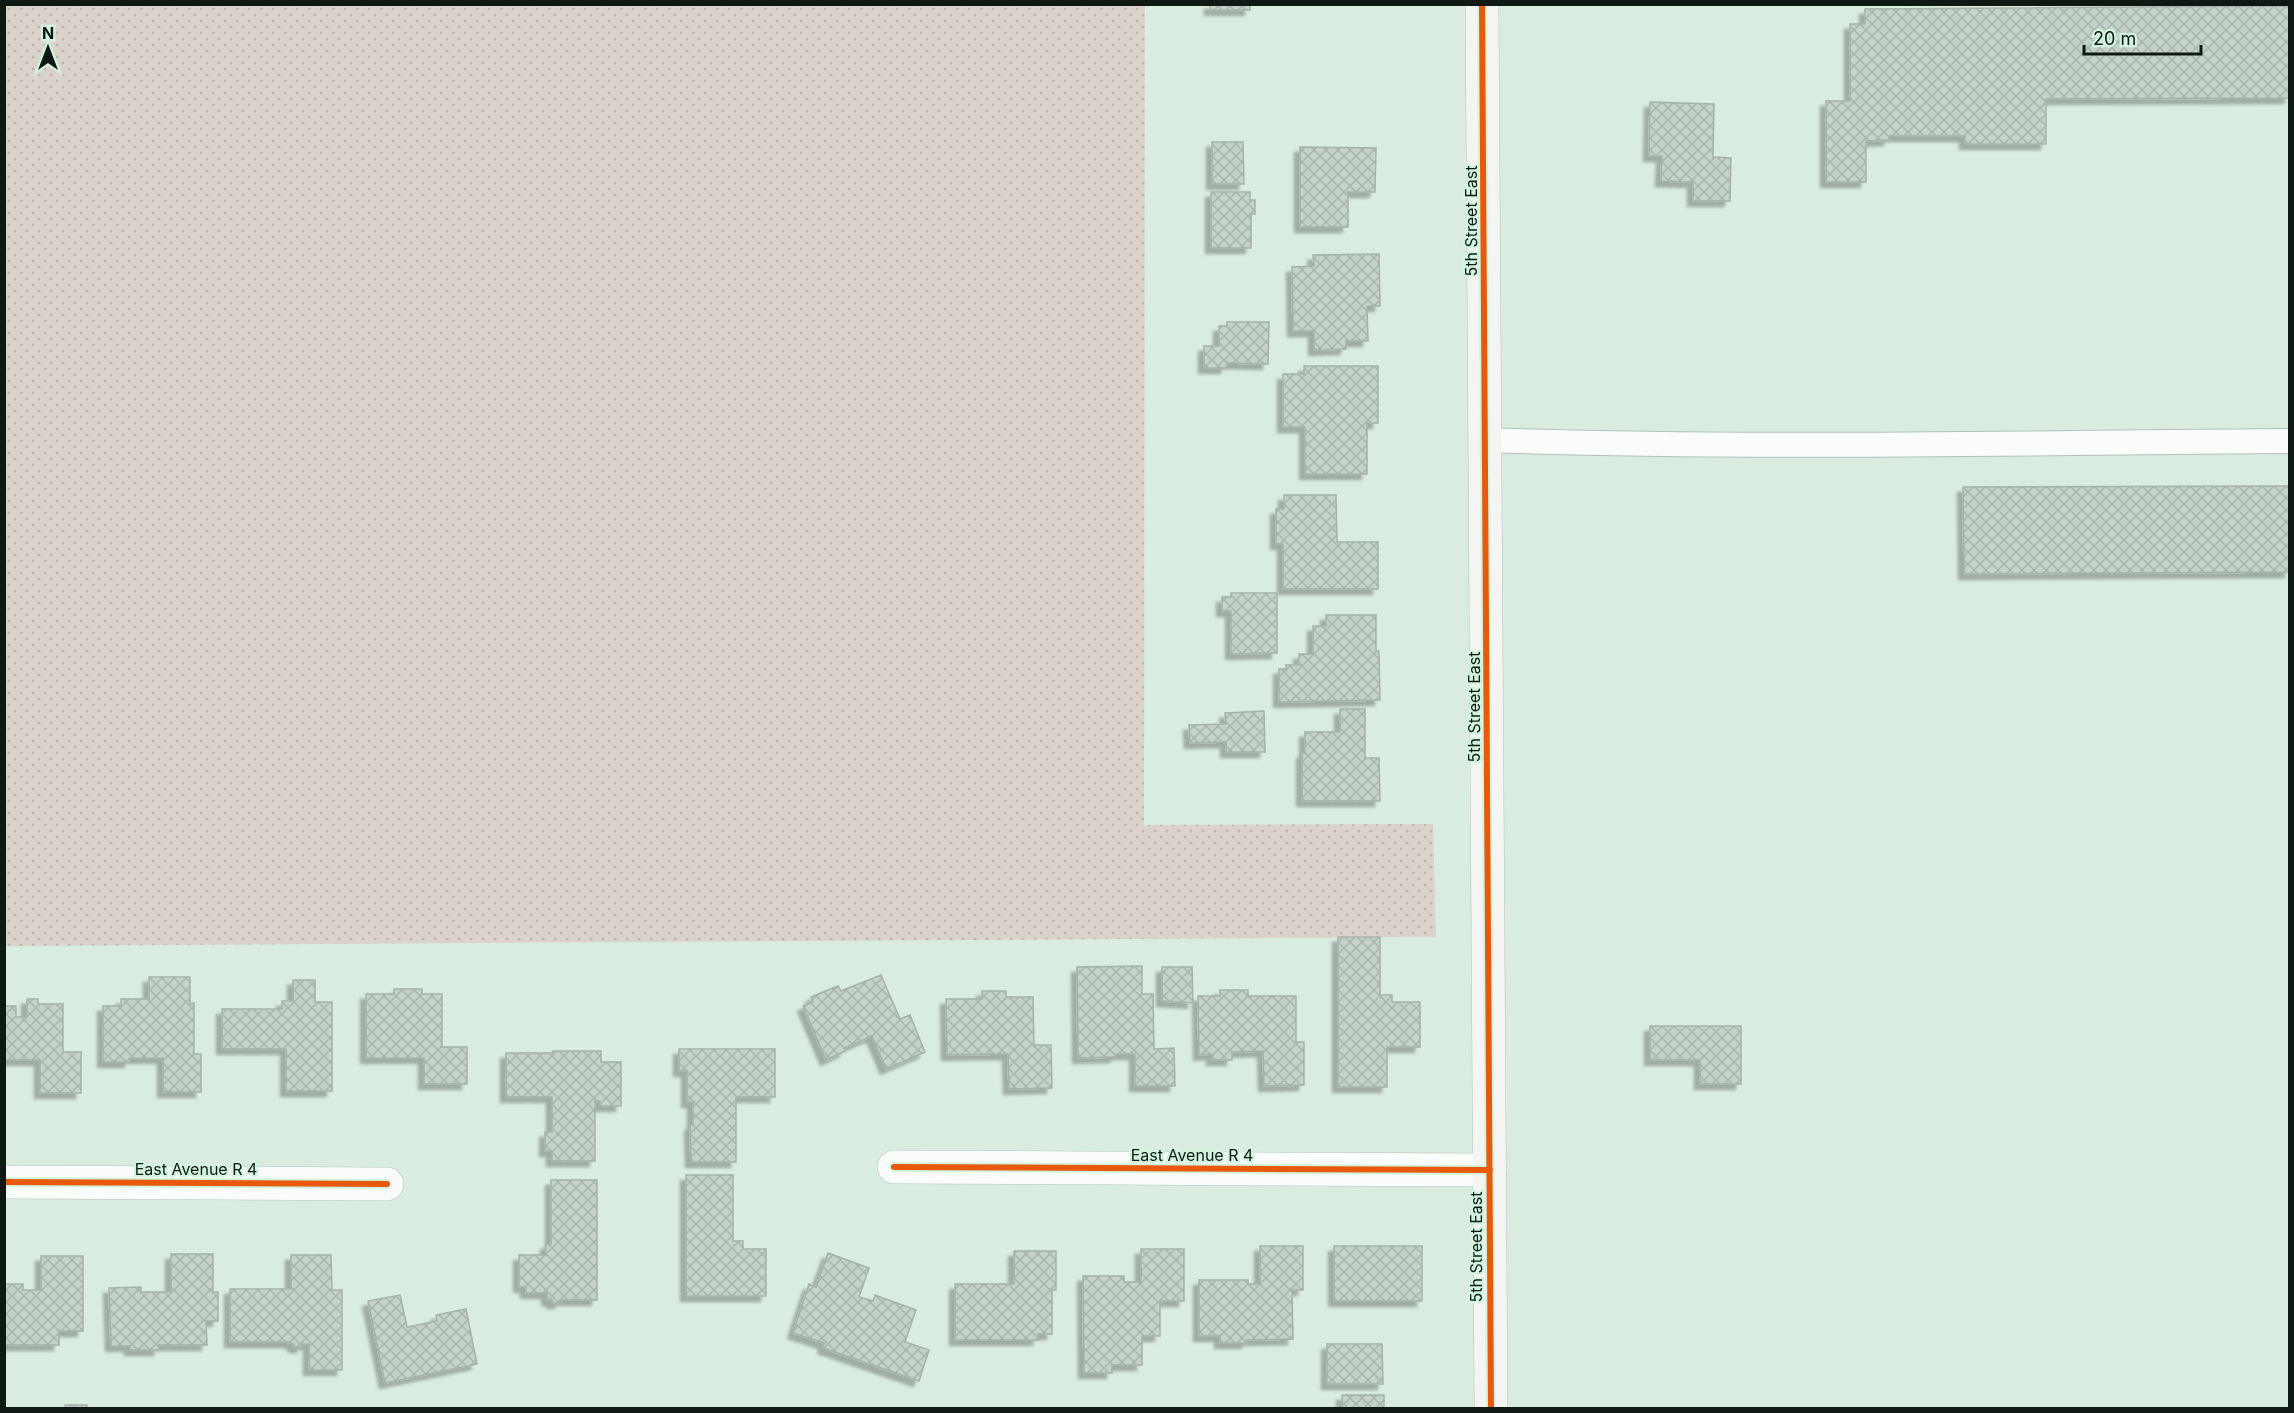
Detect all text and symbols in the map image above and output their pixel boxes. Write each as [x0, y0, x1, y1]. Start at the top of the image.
north arrow [18, 18, 78, 78]
scale bar [2084, 18, 2201, 56]
text: N [42, 23, 54, 43]
text: 20 m [2093, 28, 2136, 49]
street label: 5th Street East [1461, 166, 1481, 276]
street label: 5th Street East [1464, 652, 1484, 762]
street label: East Avenue R 4 [1131, 1145, 1253, 1165]
street label: East Avenue R 4 [135, 1159, 257, 1179]
street label: 5th Street East [1466, 1192, 1486, 1302]

